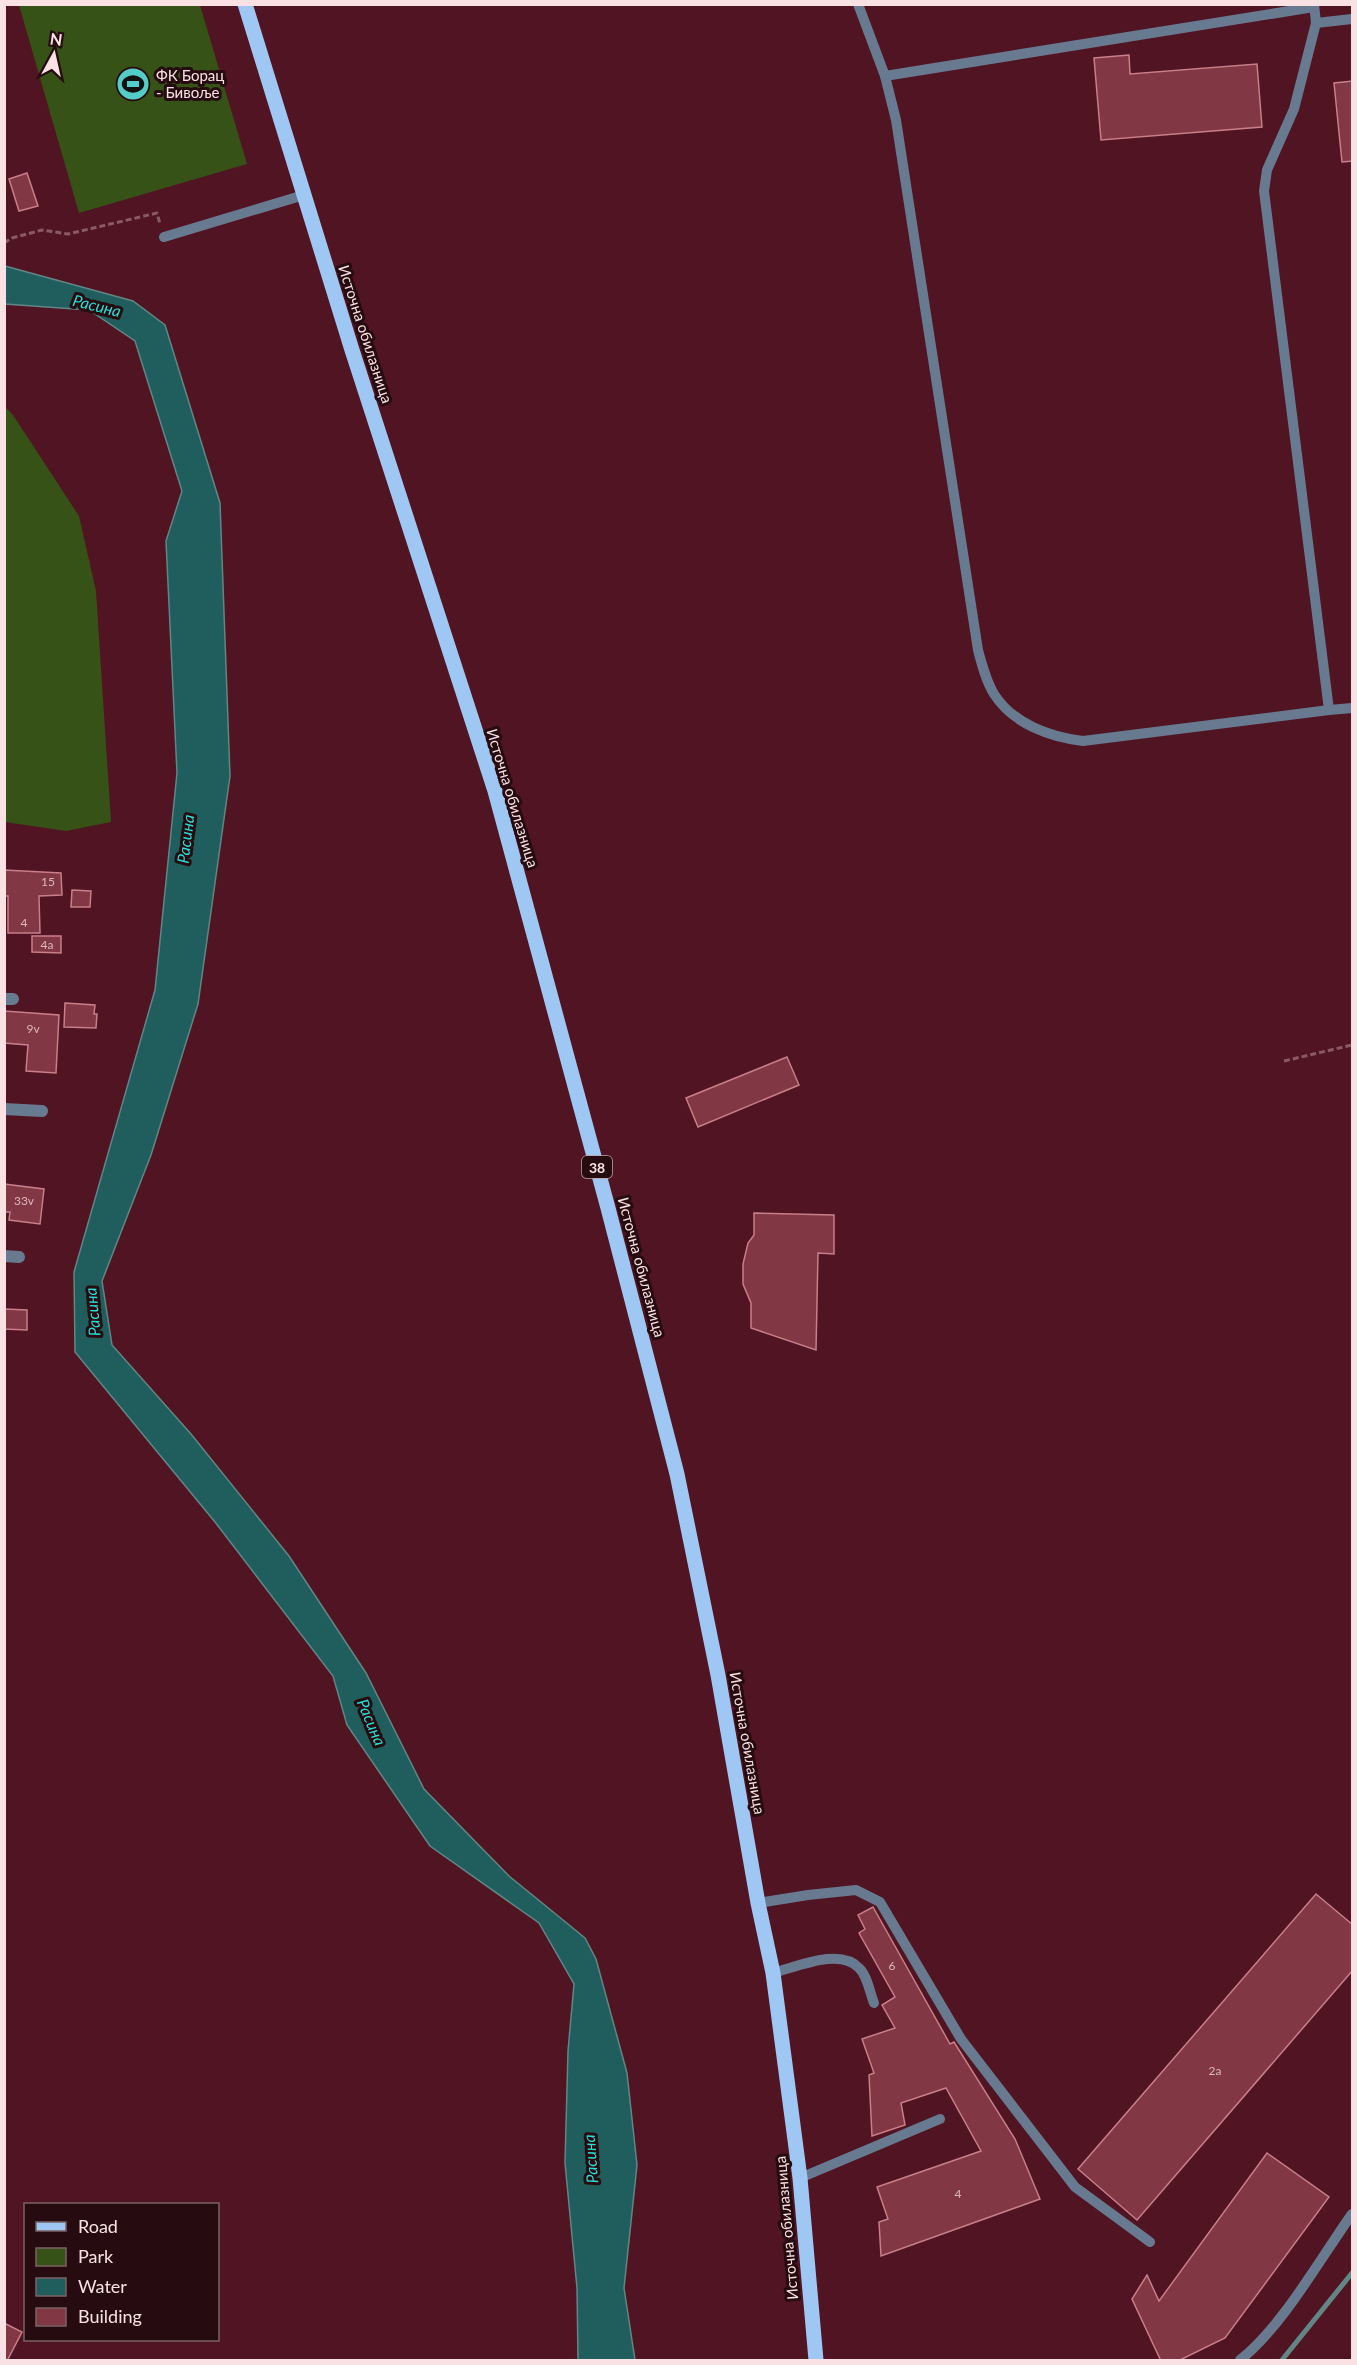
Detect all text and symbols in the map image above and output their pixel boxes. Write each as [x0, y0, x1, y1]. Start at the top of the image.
north arrow [24, 24, 84, 84]
text: N [49, 28, 64, 49]
sports icon: ФК Борац - Бивоље [115, 66, 151, 102]
place label: ФК Борац - Бивоље [156, 66, 224, 101]
street label: Источна обилазница [335, 263, 397, 405]
water label: Расина [71, 290, 123, 320]
street label: Источна обилазница [483, 726, 543, 870]
water label: Расина [173, 814, 197, 864]
house number: 15 [41, 874, 55, 889]
house number: 4 [21, 915, 28, 930]
house number: 4a [41, 937, 53, 952]
house number: 9v [26, 1021, 40, 1036]
road number: 38 [582, 1156, 612, 1178]
house number: 33v [14, 1193, 35, 1208]
street label: Источна обилазница [615, 1195, 669, 1339]
water label: Расина [80, 1287, 104, 1337]
street label: Источна обилазница [727, 1670, 769, 1816]
water label: Расина [354, 1696, 390, 1748]
house number: 6 [889, 1958, 896, 1973]
house number: 2a [1209, 2063, 1221, 2078]
water label: Расина [579, 2134, 601, 2184]
street label: Источна обилазница [771, 2155, 801, 2301]
house number: 4 [955, 2186, 962, 2201]
legend [24, 2203, 219, 2341]
text: Road [78, 2215, 118, 2237]
text: Park [78, 2245, 114, 2267]
text: Water [78, 2275, 127, 2297]
text: Building [78, 2305, 142, 2327]

